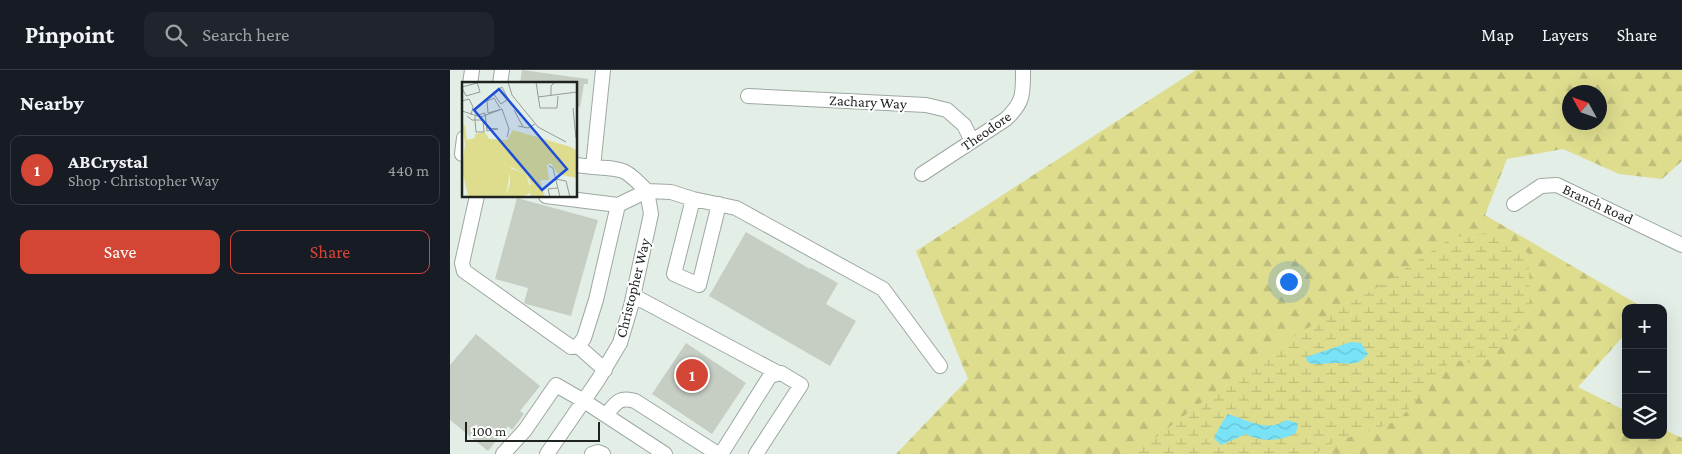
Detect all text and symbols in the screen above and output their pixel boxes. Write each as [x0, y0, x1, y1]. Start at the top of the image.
search box [144, 12, 494, 57]
text: Pinpoint [25, 21, 114, 48]
icon: search [162, 21, 190, 49]
text: Search here [202, 24, 289, 45]
text: Map [1481, 25, 1514, 45]
text: Layers [1542, 25, 1589, 45]
text: Share [1617, 25, 1657, 45]
inset map [462, 82, 578, 198]
north arrow [1562, 85, 1607, 130]
text: Nearby [20, 91, 84, 115]
street label: Zachary Way [829, 92, 907, 113]
street label: Theodore [958, 108, 1014, 154]
text: ABCrystal [68, 151, 148, 172]
text: 1 [34, 162, 40, 179]
text: 440 m [388, 162, 429, 179]
text: Shop · Christopher Way [68, 172, 219, 189]
street label: Branch Road [1560, 181, 1636, 227]
button: Save [20, 230, 220, 274]
button: Share [230, 230, 430, 274]
street label: Christopher Way [613, 237, 654, 340]
your location [1276, 269, 1302, 295]
map controls [1622, 304, 1667, 439]
button: + [1622, 304, 1667, 349]
button: − [1622, 349, 1667, 394]
pin: 1 [676, 356, 708, 394]
button: layers [1622, 394, 1667, 439]
scale bar [465, 419, 600, 442]
text: 100 m [472, 423, 506, 439]

